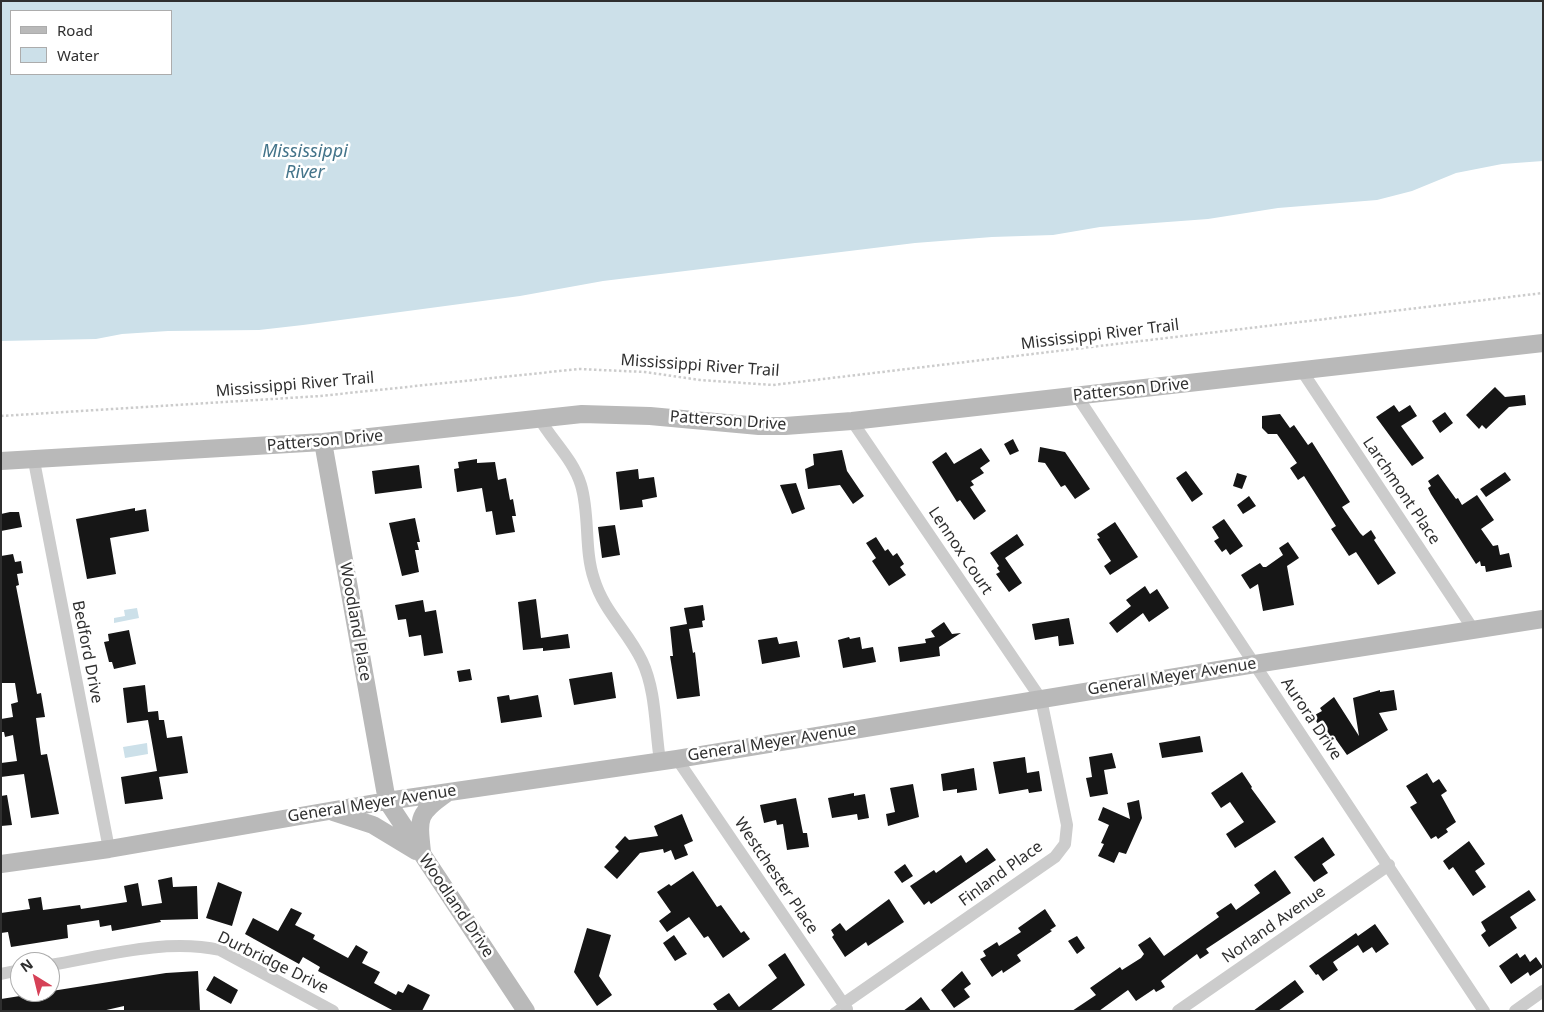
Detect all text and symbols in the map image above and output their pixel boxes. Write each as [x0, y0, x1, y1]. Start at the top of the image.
legend [10, 10, 172, 75]
text: Road [57, 20, 93, 40]
text: Water [57, 45, 99, 65]
water label: Mississippi River [262, 141, 348, 183]
street label: Mississippi River Trail [1020, 316, 1180, 354]
street label: Mississippi River Trail [620, 351, 780, 381]
street label: Mississippi River Trail [215, 369, 375, 401]
street label: Patterson Drive [1072, 374, 1190, 406]
street label: Patterson Drive [669, 407, 787, 435]
street label: Patterson Drive [266, 426, 384, 456]
street label: Larchmont Place [1358, 434, 1444, 548]
street label: Lennox Court [924, 504, 996, 598]
street label: Woodland Place [335, 561, 375, 683]
street label: Bedford Drive [68, 599, 106, 705]
street label: General Meyer Avenue [1086, 654, 1258, 700]
street label: Aurora Drive [1276, 674, 1346, 764]
street label: General Meyer Avenue [686, 720, 858, 766]
street label: General Meyer Avenue [286, 781, 458, 827]
street label: Westchester Place [730, 814, 822, 938]
street label: Finland Place [955, 837, 1047, 911]
street label: Woodland Drive [414, 851, 498, 961]
street label: Norland Avenue [1219, 882, 1329, 968]
street label: Durbridge Drive [214, 928, 332, 998]
north arrow [10, 952, 60, 1002]
text: N [16, 954, 37, 976]

